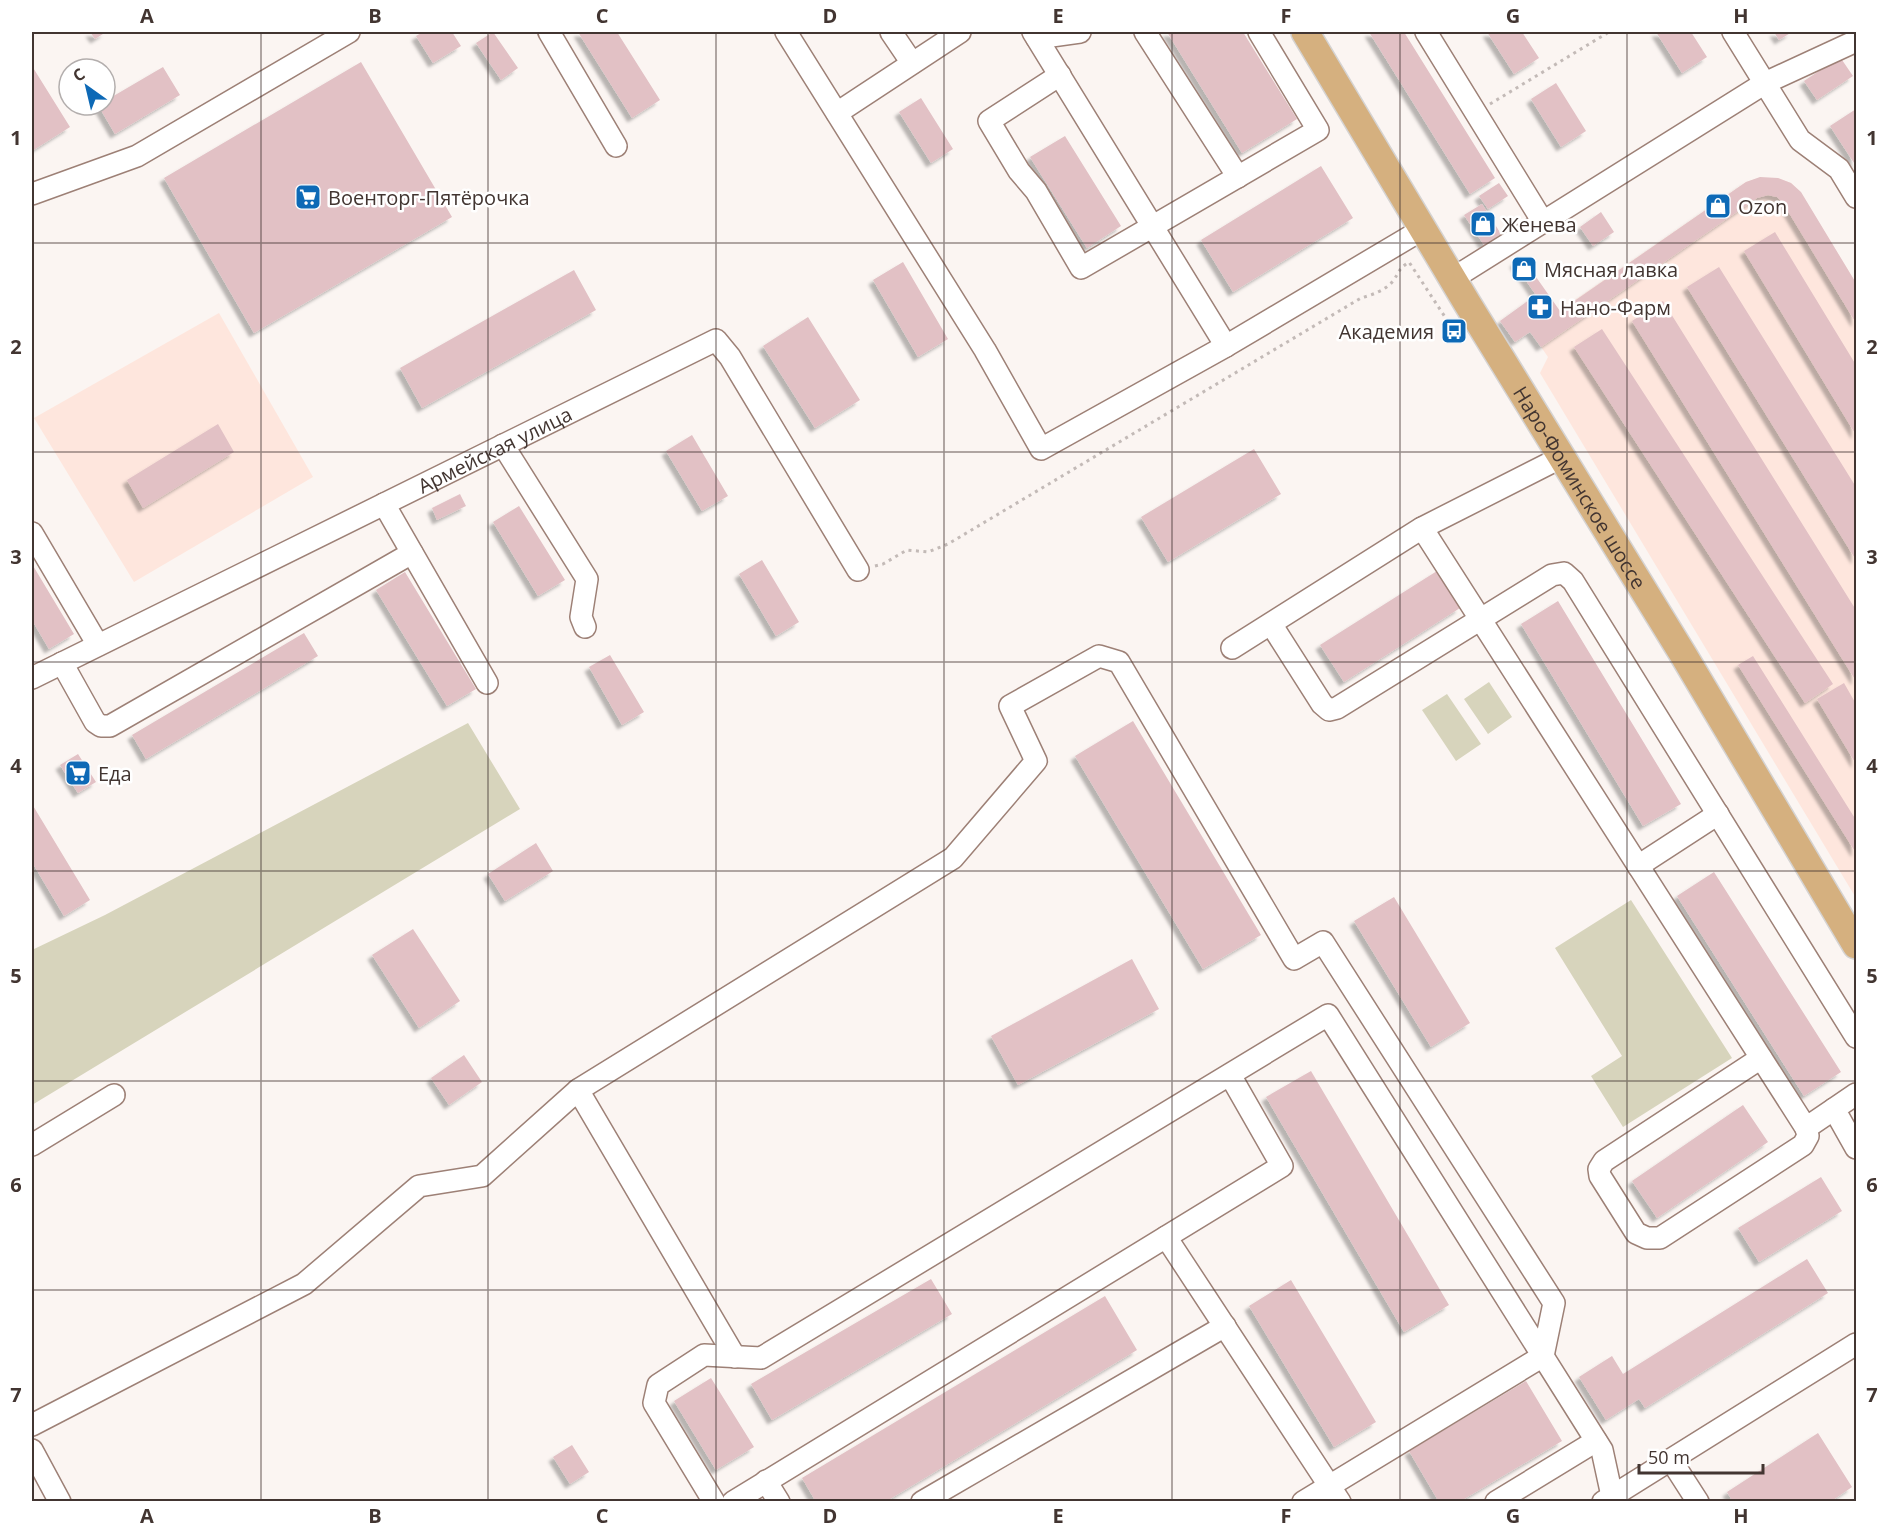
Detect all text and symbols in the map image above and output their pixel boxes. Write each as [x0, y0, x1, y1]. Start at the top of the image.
text: A [140, 2, 154, 29]
text: B [368, 2, 382, 29]
text: C [596, 2, 609, 29]
text: D [823, 2, 837, 29]
text: E [1052, 2, 1064, 29]
text: F [1281, 2, 1291, 29]
text: G [1506, 2, 1520, 29]
text: H [1733, 2, 1749, 29]
north arrow [57, 57, 117, 117]
text: С [68, 63, 89, 87]
text: 1 [10, 124, 22, 151]
text: 1 [1866, 124, 1878, 151]
supermarket icon: Военторг-Пятёрочка [293, 182, 323, 212]
place label: Военторг-Пятёрочка [328, 184, 530, 211]
shop icon: Ozon [1703, 191, 1733, 221]
place label: Ozon [1738, 193, 1787, 220]
shop icon: Женева [1468, 209, 1498, 239]
place label: Женева [1502, 211, 1577, 238]
shop icon: Мясная лавка [1509, 254, 1539, 284]
place label: Мясная лавка [1544, 256, 1678, 283]
pharmacy icon: Нано-Фарм [1525, 292, 1555, 322]
place label: Нано-Фарм [1560, 294, 1671, 321]
bus stop icon: Академия [1439, 316, 1469, 346]
place label: Академия [1339, 318, 1434, 345]
text: 2 [10, 333, 22, 360]
text: 2 [1866, 333, 1878, 360]
street label: Наро-Фоминское шоссе [1508, 381, 1653, 594]
street label: Армейская улица [413, 400, 576, 499]
text: 3 [10, 543, 22, 570]
text: 3 [1866, 543, 1878, 570]
text: 4 [10, 752, 22, 779]
text: 4 [1866, 752, 1878, 779]
supermarket icon: Еда [63, 758, 93, 788]
place label: Еда [98, 760, 132, 787]
text: 5 [10, 962, 22, 989]
text: 5 [1866, 962, 1878, 989]
text: 6 [10, 1171, 22, 1198]
text: 6 [1866, 1171, 1878, 1198]
text: 7 [10, 1381, 22, 1408]
text: 7 [1866, 1381, 1878, 1408]
scale bar [1639, 1437, 1764, 1475]
text: 50 m [1648, 1445, 1690, 1469]
text: A [140, 1502, 154, 1529]
text: B [368, 1502, 382, 1529]
text: C [596, 1502, 609, 1529]
text: D [823, 1502, 837, 1529]
text: E [1052, 1502, 1064, 1529]
text: F [1281, 1502, 1291, 1529]
text: G [1506, 1502, 1520, 1529]
text: H [1733, 1502, 1749, 1529]

